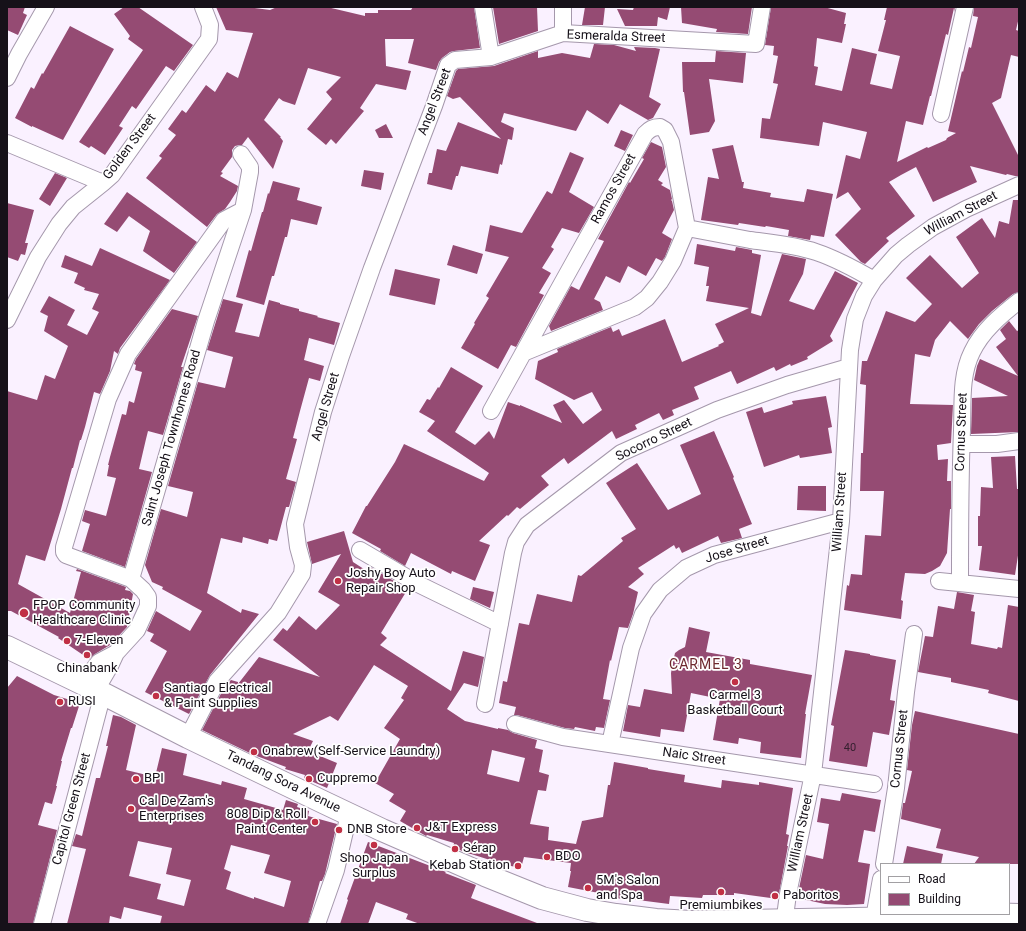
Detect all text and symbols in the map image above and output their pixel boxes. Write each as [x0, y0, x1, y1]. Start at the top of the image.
street label: Esmeralda Street [566, 27, 666, 47]
street label: Angel Street [415, 66, 455, 138]
street label: Golden Street [100, 111, 160, 183]
street label: Ramos Street [588, 151, 640, 227]
street label: William Street [922, 188, 1000, 240]
street label: Saint Joseph Townhomes Road [139, 348, 205, 528]
street label: Angel Street [309, 371, 343, 443]
street label: Cornus Street [953, 392, 971, 472]
street label: Socorro Street [613, 415, 695, 465]
street label: William Street [829, 471, 851, 553]
street label: Jose Street [703, 533, 771, 567]
place label: Joshy Boy Auto Repair Shop [346, 566, 436, 597]
marker: Joshy Boy Auto Repair Shop [333, 576, 343, 586]
place label: FPOP Community Healthcare Clinic [33, 598, 135, 629]
marker: FPOP Community Healthcare Clinic [18, 607, 30, 619]
place label: 7-Eleven [75, 633, 124, 649]
marker: 7-Eleven [62, 636, 72, 646]
marker: Chinabank [82, 650, 92, 660]
district label: CARMEL 3 [669, 657, 743, 673]
place label: Chinabank [56, 661, 118, 677]
marker: Carmel 3 Basketball Court [730, 677, 740, 687]
place label: Santiago Electrical & Paint Supplies [164, 681, 271, 712]
place label: Carmel 3 Basketball Court [687, 688, 783, 719]
marker: Santiago Electrical & Paint Supplies [151, 691, 161, 701]
place label: RUSI [68, 694, 96, 710]
marker: RUSI [55, 697, 65, 707]
street label: Cornus Street [888, 709, 912, 789]
house number: 40 [844, 741, 856, 755]
place label: Onabrew(Self-Service Laundry) [262, 744, 440, 760]
street label: Naic Street [661, 745, 727, 769]
street label: Tandang Sora Avenue [223, 747, 343, 817]
marker: Onabrew(Self-Service Laundry) [249, 747, 259, 757]
street label: Capitol Green Street [50, 751, 94, 867]
place label: BPI [144, 771, 164, 787]
place label: Cuppremo [317, 771, 377, 787]
marker: BPI [131, 774, 141, 784]
marker: Cuppremo [304, 774, 314, 784]
street label: William Street [785, 792, 817, 874]
place label: Cal De Zam's Enterprises [139, 794, 214, 825]
marker: Cal De Zam's Enterprises [126, 804, 136, 814]
place label: 808 Dip & Roll Paint Center [227, 807, 307, 838]
marker: 808 Dip & Roll Paint Center [310, 817, 320, 827]
place label: J&T Express [425, 820, 497, 836]
place label: DNB Store [347, 822, 407, 838]
marker: J&T Express [412, 823, 422, 833]
marker: DNB Store [334, 825, 344, 835]
marker: Shop Japan Surplus [369, 840, 379, 850]
place label: Sérap [463, 841, 496, 857]
marker: Sérap [450, 844, 460, 854]
place label: BDO [555, 849, 581, 865]
place label: Shop Japan Surplus [340, 851, 408, 882]
marker: BDO [542, 852, 552, 862]
place label: Kebab Station [429, 858, 510, 874]
marker: Kebab Station [513, 861, 523, 871]
legend [880, 863, 1010, 915]
text: Road [918, 872, 946, 886]
place label: 5M's Salon and Spa [596, 873, 659, 904]
marker: 5M's Salon and Spa [583, 883, 593, 893]
marker: Premiumbikes [716, 887, 726, 897]
place label: Paboritos [783, 888, 839, 904]
marker: Paboritos [770, 891, 780, 901]
text: Building [918, 892, 961, 906]
place label: Premiumbikes [679, 898, 763, 914]

